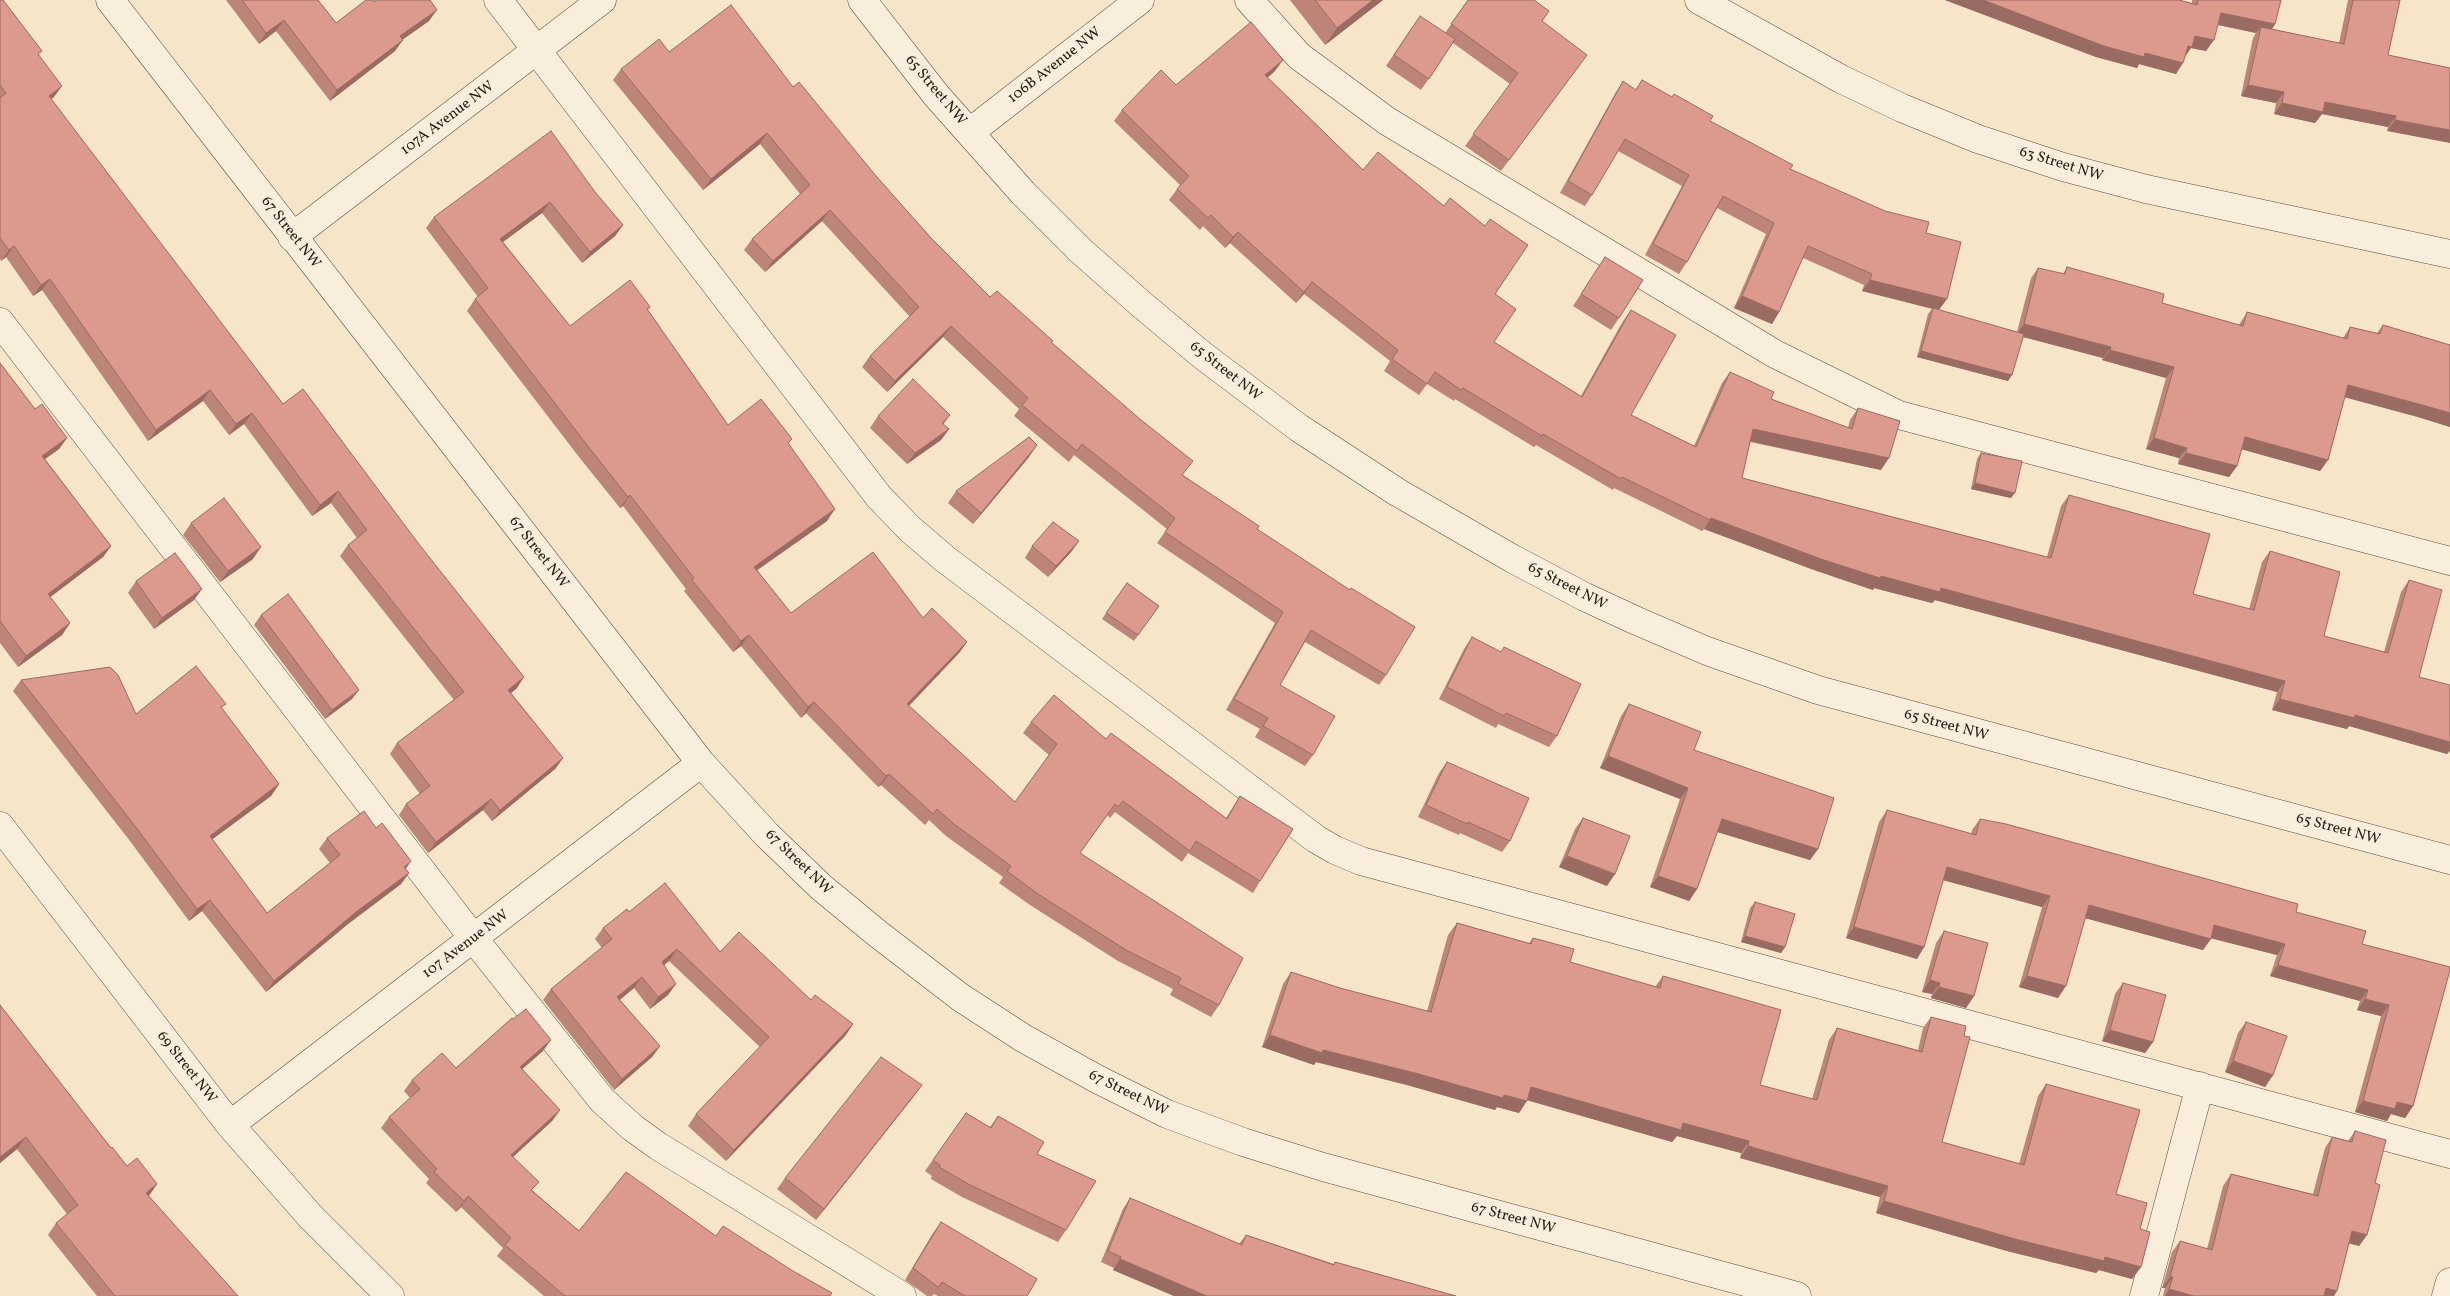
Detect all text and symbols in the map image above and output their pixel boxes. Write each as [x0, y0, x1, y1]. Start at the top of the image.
street label: 106B Avenue NW [1005, 24, 1105, 108]
street label: 65 Street NW [900, 52, 970, 130]
street label: 107A Avenue NW [398, 78, 498, 160]
street label: 63 Street NW [2017, 144, 2105, 186]
street label: 67 Street NW [256, 193, 324, 273]
street label: 65 Street NW [1185, 338, 1265, 406]
street label: 67 Street NW [504, 513, 572, 593]
street label: 65 Street NW [1524, 559, 1610, 615]
street label: 65 Street NW [1902, 706, 1990, 746]
street label: 65 Street NW [2294, 810, 2382, 850]
street label: 67 Street NW [761, 827, 835, 899]
street label: 107 Avenue NW [419, 907, 513, 983]
street label: 69 Street NW [152, 1028, 220, 1108]
street label: 67 Street NW [1085, 1067, 1171, 1121]
street label: 67 Street NW [1469, 1199, 1557, 1239]

